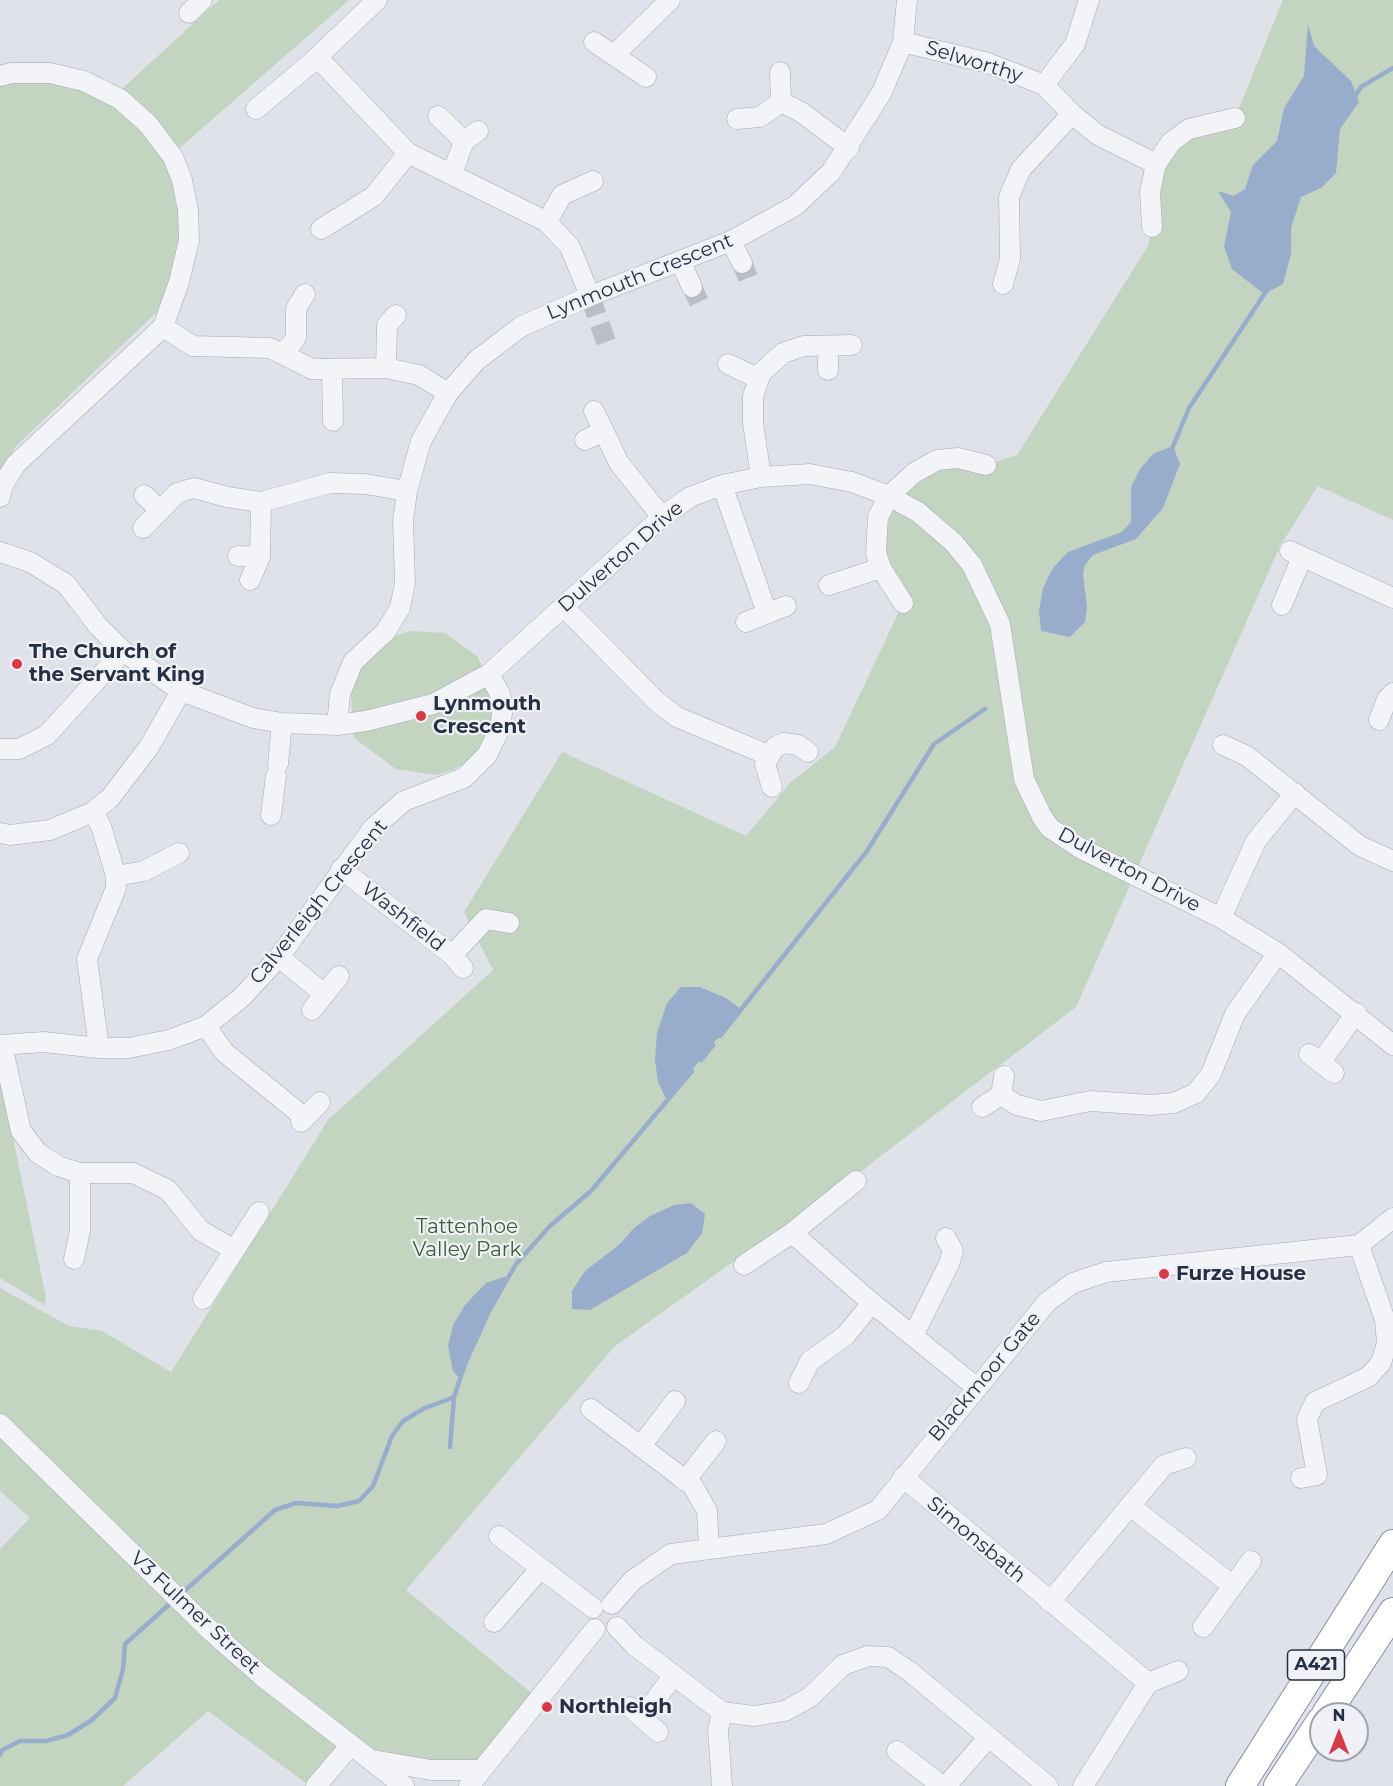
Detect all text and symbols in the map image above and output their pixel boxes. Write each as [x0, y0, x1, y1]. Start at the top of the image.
street label: Selworthy [923, 36, 1025, 88]
street label: Lynmouth Crescent [543, 229, 737, 325]
street label: Dulverton Drive [554, 496, 688, 618]
place label: The Church of the Servant King [29, 640, 205, 687]
marker: The Church of the Servant King [10, 657, 24, 671]
place label: Lynmouth Crescent [433, 692, 541, 739]
marker: Lynmouth Crescent [414, 709, 428, 723]
street label: Calverleigh Crescent [245, 815, 393, 989]
street label: Dulverton Drive [1054, 822, 1204, 918]
street label: Washfield [356, 877, 450, 957]
park label: Tattenhoe Valley Park [412, 1215, 522, 1262]
place label: Furze House [1176, 1262, 1306, 1286]
marker: Furze House [1157, 1267, 1171, 1281]
street label: Blackmoor Gate [924, 1307, 1046, 1447]
street label: Simonsbath [922, 1492, 1030, 1588]
street label: V3 Fulmer Street [125, 1547, 265, 1679]
road number: A421 [1288, 1650, 1344, 1680]
place label: Northleigh [559, 1695, 672, 1719]
marker: Northleigh [540, 1700, 554, 1714]
north arrow [1309, 1702, 1369, 1762]
text: N [1333, 1706, 1345, 1725]

